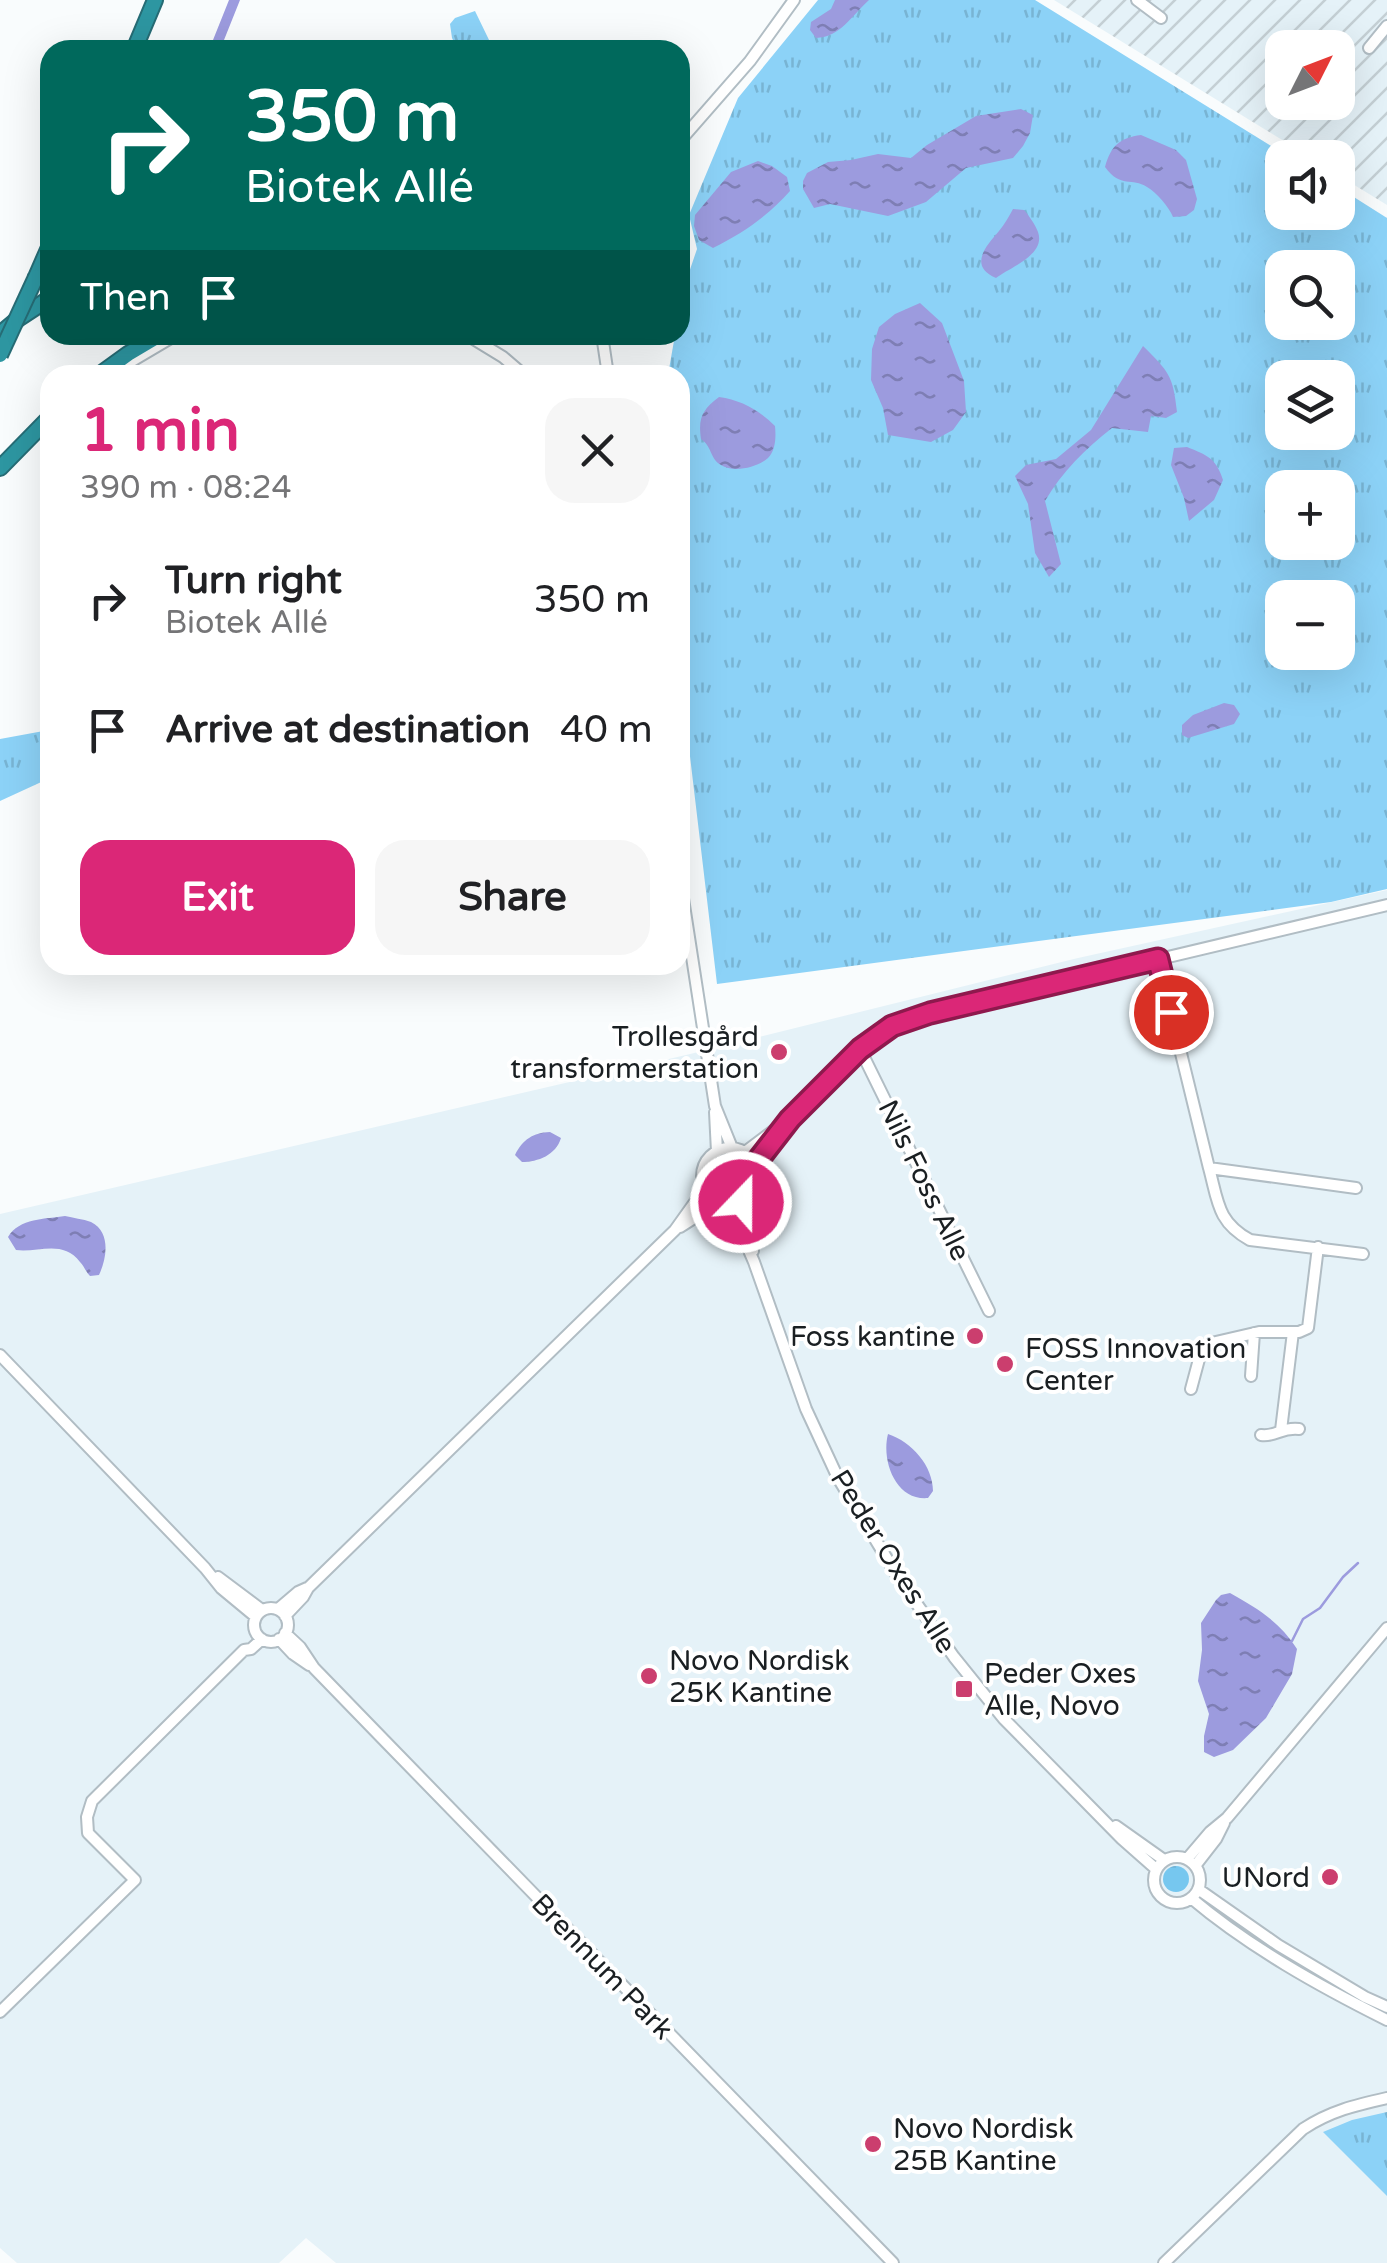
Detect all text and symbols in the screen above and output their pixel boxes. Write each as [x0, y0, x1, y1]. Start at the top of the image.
north arrow [1265, 30, 1355, 120]
map controls [1265, 30, 1355, 670]
text: 350 m [245, 76, 459, 160]
icon: right [80, 80, 210, 210]
button: sound [1265, 140, 1355, 230]
text: Biotek Allé [245, 161, 474, 215]
button: search [1265, 250, 1355, 340]
icon: arrive [191, 270, 246, 325]
text: Then [80, 275, 171, 321]
button: layers [1265, 360, 1355, 450]
text: 1 min [80, 395, 240, 467]
button: close [545, 398, 650, 503]
text: 390 m · 08:24 [80, 469, 292, 507]
button: + [1265, 470, 1355, 560]
text: Turn right [165, 558, 342, 604]
icon: right [80, 573, 135, 628]
text: 350 m [534, 577, 650, 623]
button: − [1265, 580, 1355, 670]
text: Biotek Allé [165, 604, 328, 642]
icon: arrive [80, 703, 135, 758]
text: Arrive at destination [165, 707, 530, 753]
text: 40 m [560, 707, 653, 753]
button: Exit [80, 840, 355, 955]
button: Share [375, 840, 650, 955]
pin [1129, 970, 1214, 1055]
icon: arrive [1144, 985, 1199, 1040]
place label: Trollesgård transformerstation [510, 1020, 759, 1086]
marker: Trollesgård transformerstation [768, 1041, 790, 1063]
street label: Nils Foss Alle [871, 1095, 978, 1266]
position arrow [689, 1150, 793, 1254]
place label: Foss kantine [790, 1320, 955, 1354]
marker: Foss kantine [964, 1325, 986, 1347]
place label: FOSS Innovation Center [1025, 1332, 1246, 1398]
marker: FOSS Innovation Center [994, 1353, 1016, 1375]
street label: Peder Oxes Alle [823, 1463, 963, 1660]
place label: Novo Nordisk 25K Kantine [669, 1644, 850, 1710]
place label: Peder Oxes Alle, Novo [984, 1657, 1136, 1723]
marker: Novo Nordisk 25K Kantine [638, 1665, 660, 1687]
marker: Peder Oxes Alle, Novo [953, 1678, 975, 1700]
place label: UNord [1222, 1861, 1310, 1895]
marker: UNord [1319, 1866, 1341, 1888]
street label: Brennum Park [524, 1887, 680, 2047]
place label: Novo Nordisk 25B Kantine [893, 2112, 1074, 2178]
marker: Novo Nordisk 25B Kantine [862, 2133, 884, 2155]

